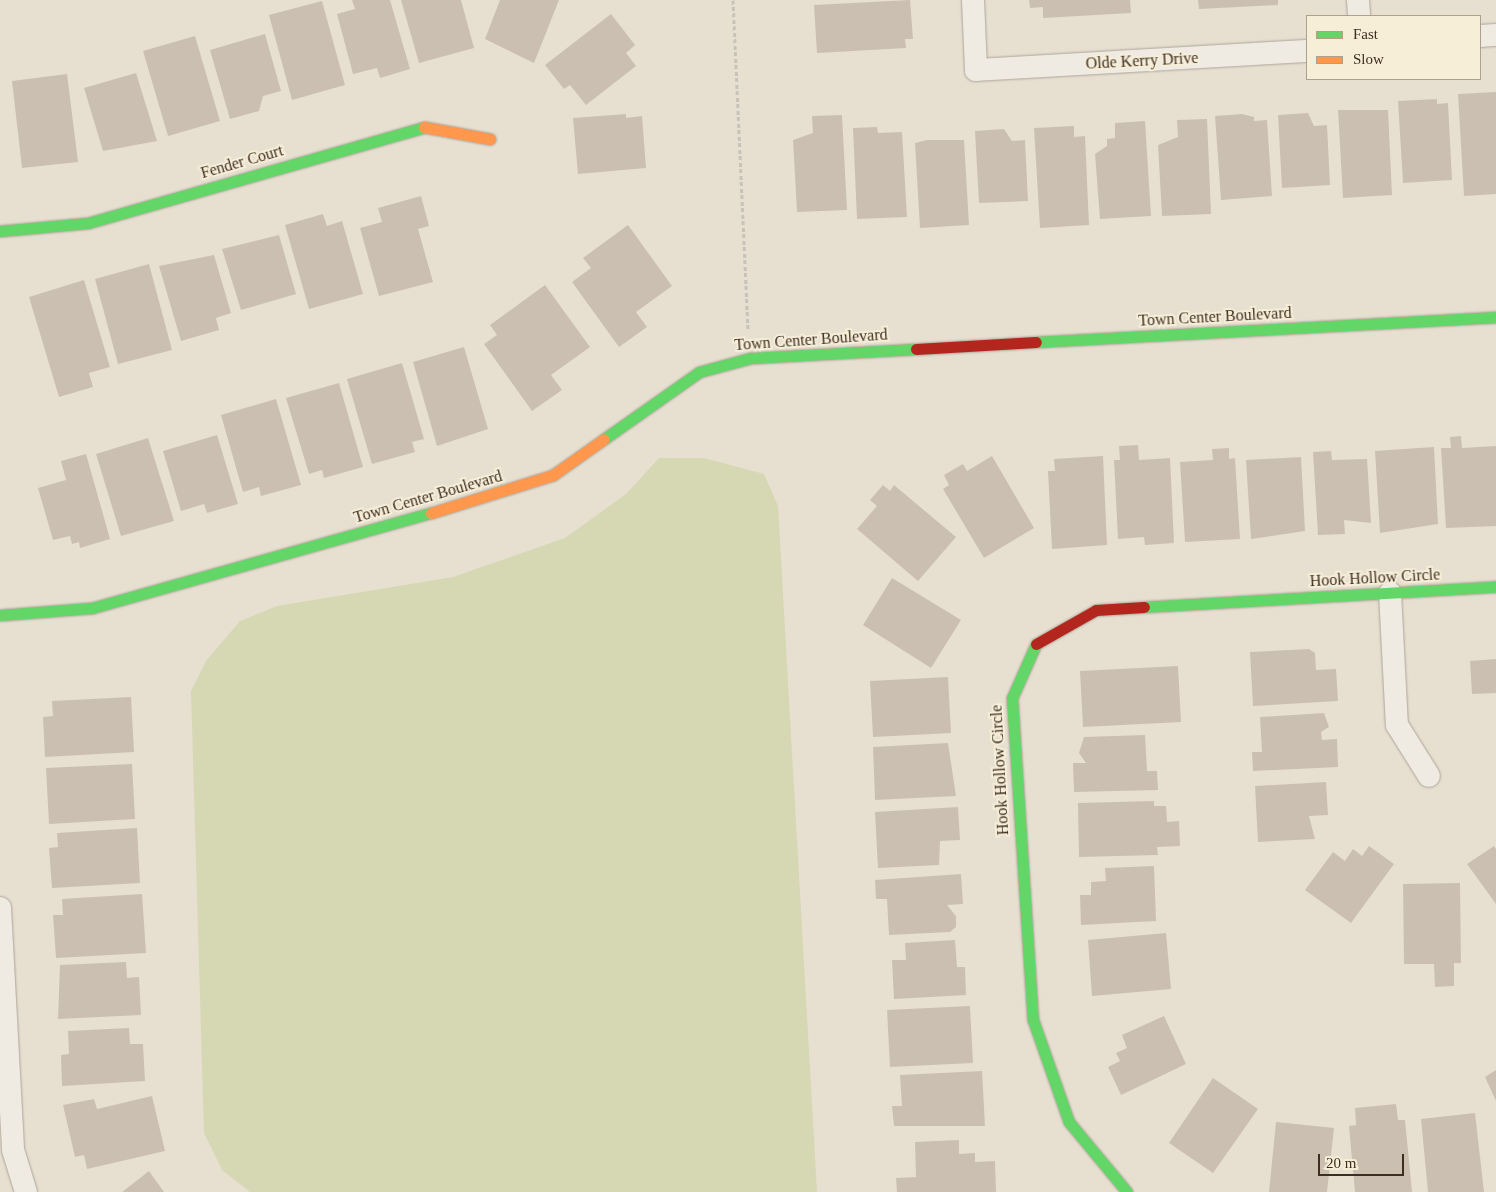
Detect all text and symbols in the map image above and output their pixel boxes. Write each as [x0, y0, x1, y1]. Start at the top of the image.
legend [1306, 15, 1481, 80]
text: Fast [1353, 26, 1378, 42]
street label: Olde Kerry Drive [1085, 48, 1199, 74]
text: Slow [1353, 51, 1384, 67]
street label: Fender Court [199, 141, 285, 183]
street label: Town Center Boulevard [1138, 303, 1292, 331]
street label: Town Center Boulevard [734, 325, 888, 355]
street label: Town Center Boulevard [352, 467, 504, 527]
street label: Hook Hollow Circle [1309, 565, 1441, 591]
street label: Hook Hollow Circle [987, 704, 1013, 836]
scale bar [1321, 1144, 1407, 1176]
text: 20 m [1326, 1155, 1356, 1171]

